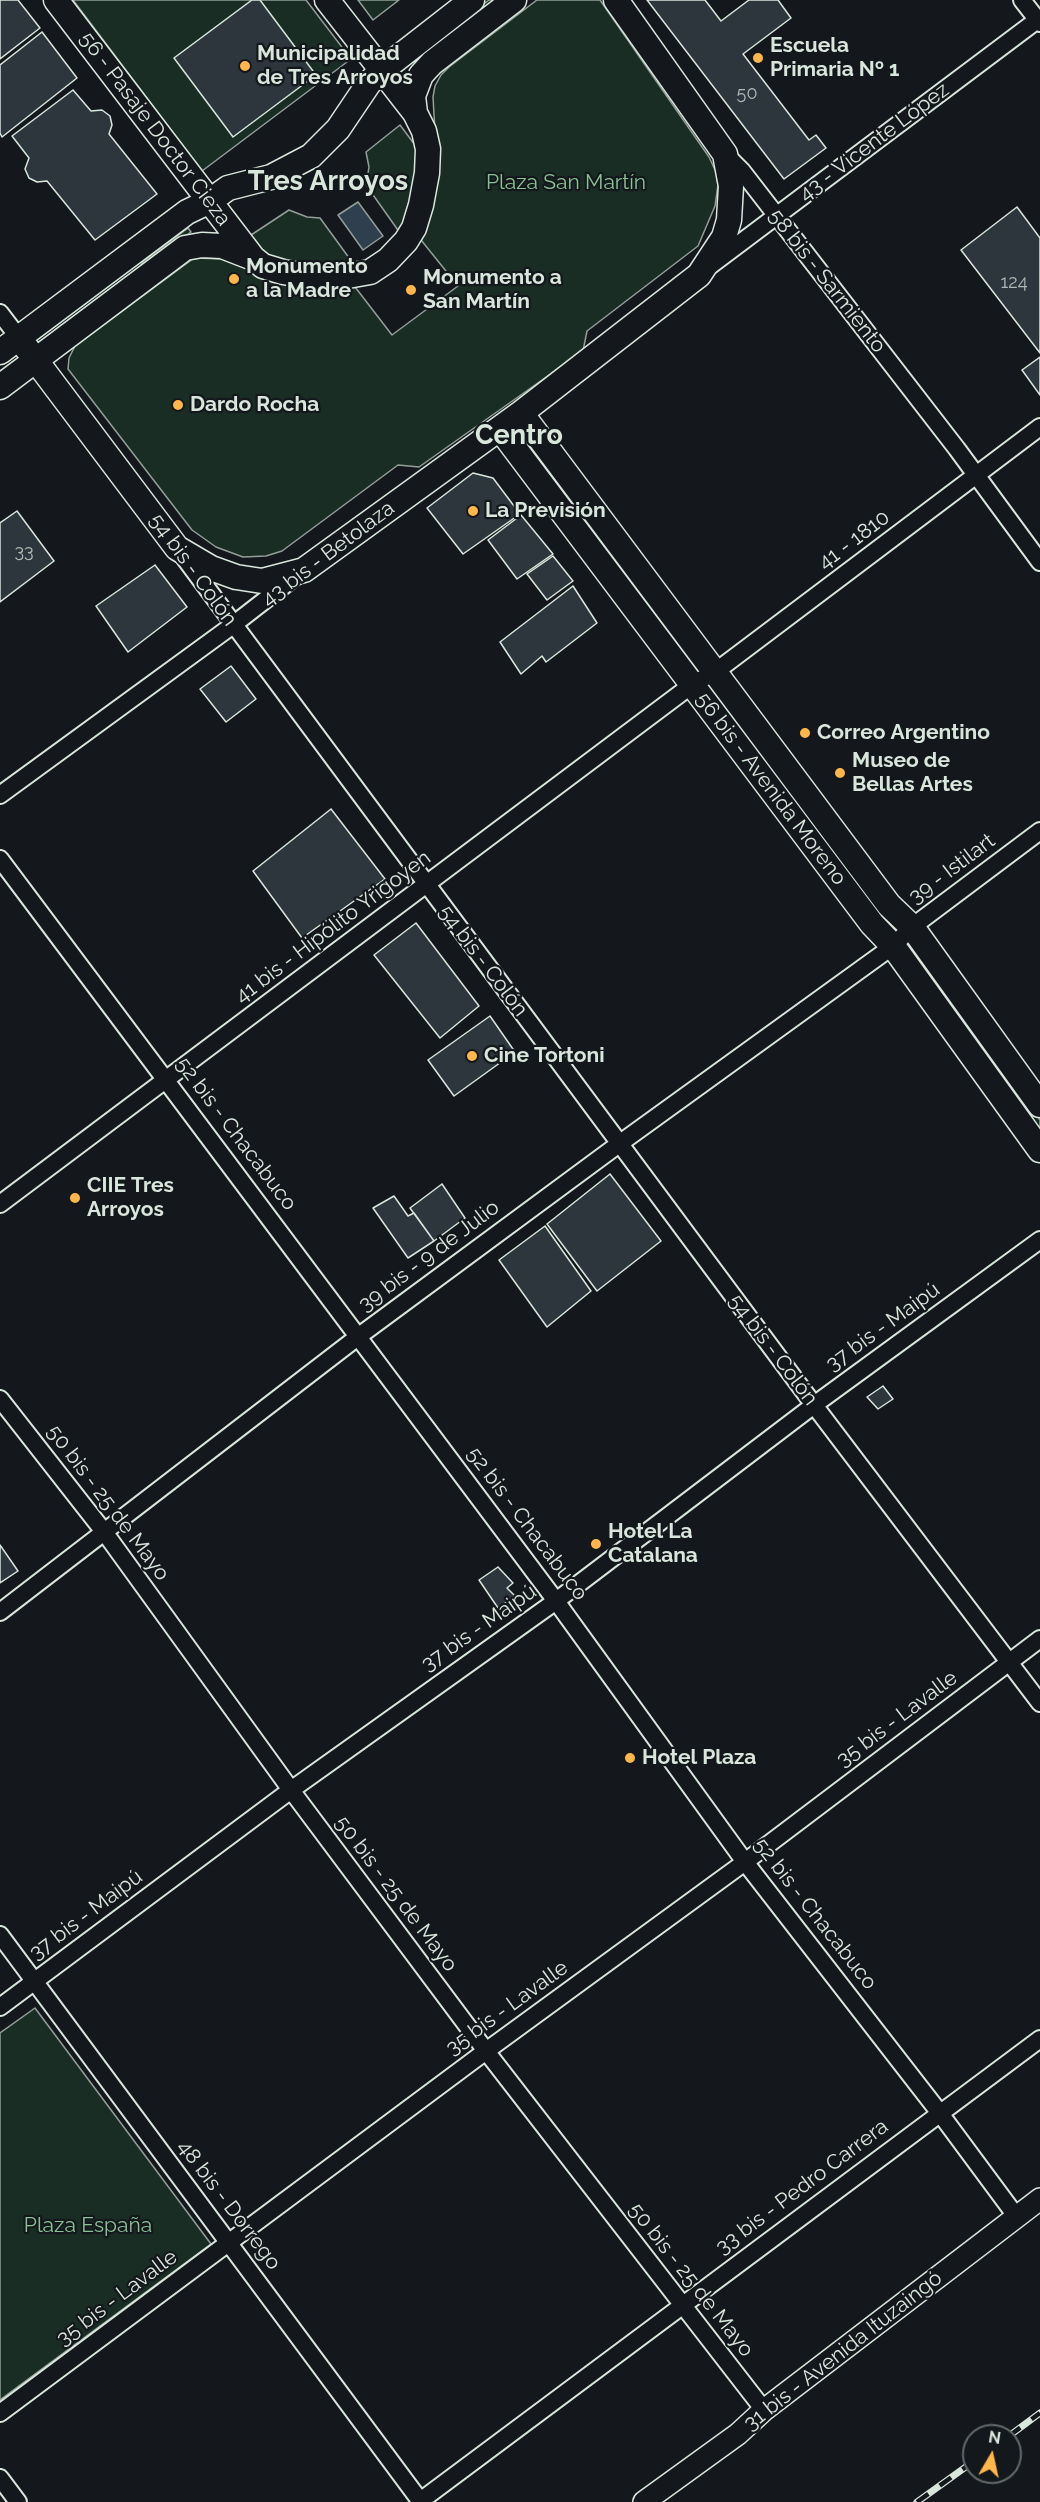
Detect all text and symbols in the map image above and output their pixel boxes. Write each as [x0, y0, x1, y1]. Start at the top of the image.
street label: 56 - Pasaje Doctor Cieza [74, 27, 236, 231]
place label: Escuela Primaria Nº 1 [770, 33, 899, 83]
place label: Municipalidad de Tres Arroyos [257, 41, 413, 91]
marker: Escuela Primaria Nº 1 [751, 51, 765, 65]
marker: Municipalidad de Tres Arroyos [238, 59, 252, 73]
street label: 43 - Vicente López [794, 77, 954, 207]
house number: 50 [737, 83, 757, 105]
district label: Tres Arroyos [248, 166, 408, 198]
park label: Plaza San Martín [486, 170, 646, 196]
street label: 58 bis - Sarmiento [763, 204, 891, 358]
place label: Monumento a la Madre [246, 254, 368, 304]
place label: Monumento a San Martín [423, 265, 562, 315]
marker: Monumento a la Madre [227, 272, 241, 286]
house number: 124 [1001, 272, 1027, 294]
marker: Monumento a San Martín [404, 283, 418, 297]
place label: Dardo Rocha [190, 392, 319, 418]
marker: Dardo Rocha [171, 398, 185, 412]
district label: Centro [475, 420, 563, 452]
street label: 43 bis - Betolaza [257, 496, 399, 612]
place label: La Previsión [485, 498, 606, 524]
marker: La Previsión [466, 504, 480, 518]
street label: 41 - 1810 [813, 505, 895, 575]
street label: 54 bis - Colón [144, 509, 242, 631]
house number: 33 [14, 541, 34, 563]
street label: 56 bis - Avenida Moreno [690, 688, 852, 890]
place label: Correo Argentino [817, 720, 990, 746]
marker: Correo Argentino [798, 726, 812, 740]
place label: Museo de Bellas Artes [852, 748, 973, 798]
marker: Museo de Bellas Artes [833, 766, 847, 780]
street label: 39 - Istilart [904, 828, 1000, 910]
street label: 41 bis - Hipólito Yrigoyen [230, 845, 436, 1009]
street label: 54 bis - Colón [433, 900, 533, 1022]
place label: Cine Tortoni [484, 1043, 605, 1069]
marker: Cine Tortoni [465, 1049, 479, 1063]
street label: 52 bis - Chacabuco [170, 1052, 302, 1216]
place label: CIIE Tres Arroyos [87, 1173, 174, 1223]
marker: CIIE Tres Arroyos [68, 1191, 82, 1205]
street label: 39 bis - 9 de Julio [354, 1195, 504, 1317]
street label: 37 bis - Maipú [821, 1277, 945, 1377]
street label: 54 bis - Colón [723, 1289, 823, 1411]
street label: 50 bis - 25 de Mayo [41, 1420, 175, 1586]
street label: 52 bis - Chacabuco [461, 1442, 593, 1606]
place label: Hotel La Catalana [608, 1519, 698, 1569]
marker: Hotel La Catalana [589, 1537, 603, 1551]
street label: 37 bis - Maipú [417, 1579, 541, 1677]
street label: 35 bis - Lavalle [832, 1665, 962, 1773]
place label: Hotel Plaza [642, 1745, 756, 1771]
marker: Hotel Plaza [623, 1751, 637, 1765]
street label: 50 bis - 25 de Mayo [329, 1811, 463, 1977]
street label: 52 bis - Chacabuco [748, 1833, 882, 1995]
street label: 37 bis - Maipú [25, 1864, 147, 1966]
street label: 35 bis - Lavalle [441, 1955, 573, 2061]
street label: 33 bis - Pedro Carrera [711, 2114, 893, 2260]
street label: 48 bis - Dorrego [172, 2135, 286, 2275]
street label: 50 bis - 25 de Mayo [623, 2198, 759, 2362]
park label: Plaza España [24, 2213, 152, 2239]
street label: 35 bis - Lavalle [52, 2244, 182, 2352]
street label: 31 bis - Avenida Ituzaingó [739, 2266, 947, 2436]
north arrow [962, 2424, 1022, 2484]
text: N [987, 2427, 1002, 2448]

